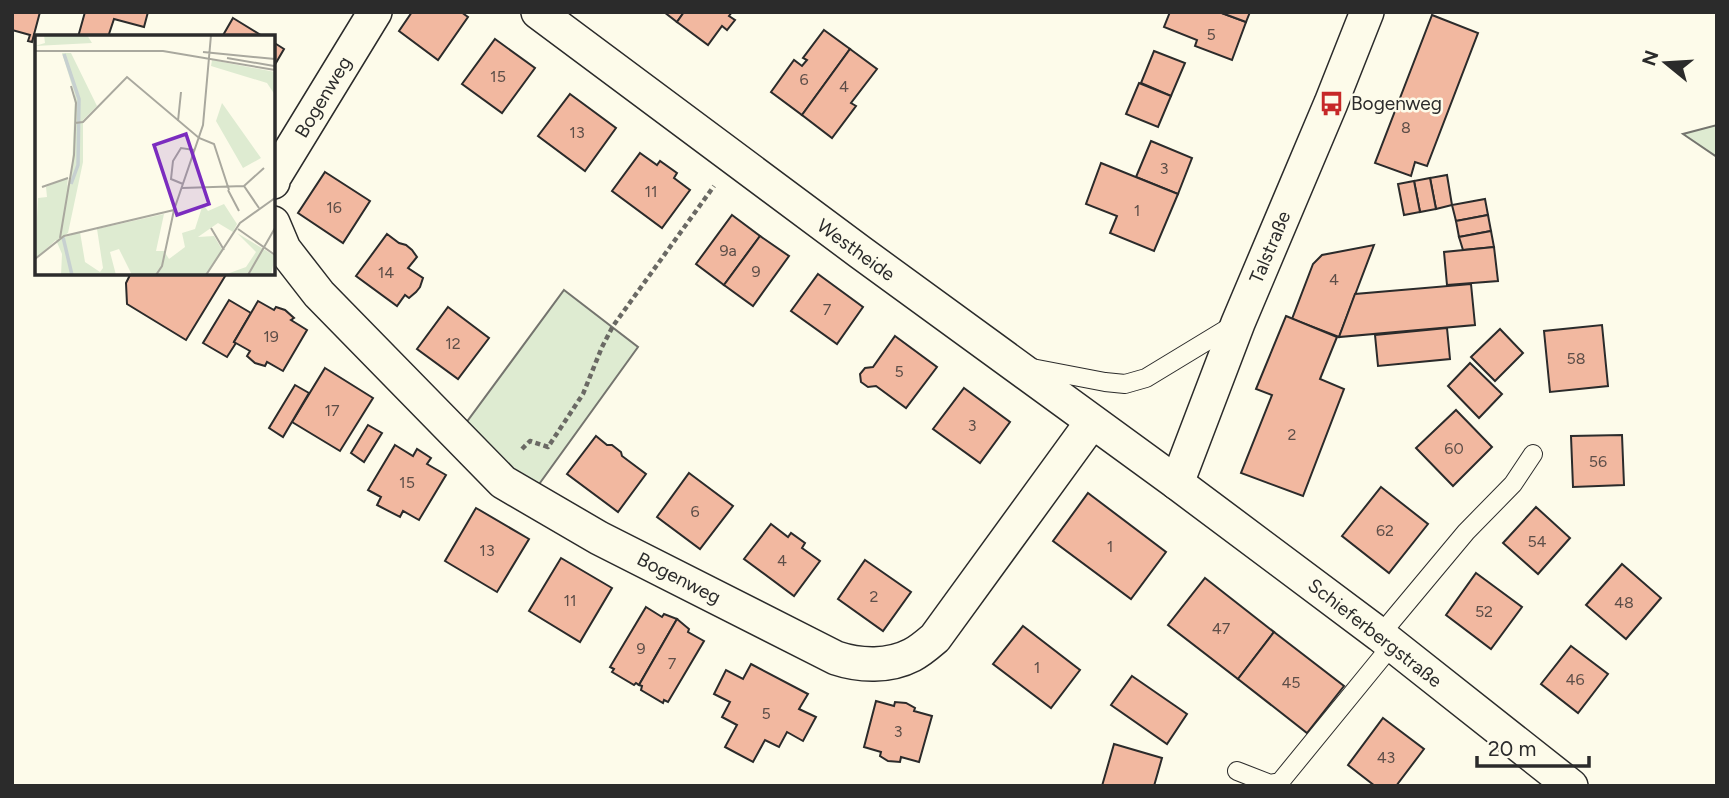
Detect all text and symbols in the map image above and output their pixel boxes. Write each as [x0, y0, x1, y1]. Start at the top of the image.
house number: 5 [1206, 25, 1216, 44]
north arrow [1631, 28, 1701, 98]
inset map [35, 35, 275, 275]
text: N [1637, 47, 1664, 68]
street label: Bogenweg [290, 52, 356, 142]
house number: 15 [490, 67, 506, 86]
house number: 6 [799, 70, 809, 89]
house number: 4 [839, 77, 849, 96]
bus stop icon: Bogenweg [1317, 89, 1345, 117]
place label: Bogenweg [1351, 92, 1442, 115]
house number: 8 [1401, 118, 1411, 137]
house number: 13 [569, 123, 585, 142]
house number: 3 [1160, 159, 1168, 178]
house number: 11 [644, 182, 658, 201]
house number: 16 [326, 198, 342, 217]
house number: 1 [1134, 201, 1140, 220]
street label: Talstraße [1244, 207, 1296, 287]
street label: Westheide [813, 214, 899, 286]
house number: 9a [719, 241, 737, 260]
house number: 9 [751, 262, 761, 281]
house number: 14 [378, 263, 394, 282]
house number: 4 [1329, 270, 1339, 289]
house number: 7 [823, 300, 832, 319]
house number: 19 [263, 327, 279, 346]
house number: 12 [445, 334, 461, 353]
house number: 58 [1566, 349, 1586, 368]
house number: 5 [894, 362, 904, 381]
house number: 17 [324, 401, 340, 420]
house number: 3 [968, 416, 976, 435]
house number: 2 [1288, 425, 1296, 444]
house number: 60 [1444, 439, 1464, 458]
house number: 56 [1589, 452, 1607, 471]
house number: 15 [399, 473, 415, 492]
house number: 6 [690, 502, 700, 521]
house number: 62 [1376, 521, 1394, 540]
house number: 54 [1527, 532, 1547, 551]
house number: 1 [1107, 537, 1113, 556]
house number: 13 [479, 541, 495, 560]
street label: Bogenweg [633, 547, 725, 609]
house number: 4 [777, 551, 787, 570]
street label: Schieferbergstraße [1304, 574, 1446, 692]
house number: 2 [870, 587, 878, 606]
house number: 11 [563, 591, 577, 610]
house number: 48 [1614, 593, 1634, 612]
house number: 52 [1475, 602, 1493, 621]
house number: 47 [1212, 619, 1231, 638]
house number: 9 [636, 639, 646, 658]
house number: 7 [668, 654, 677, 673]
house number: 1 [1034, 658, 1040, 677]
house number: 46 [1566, 670, 1585, 689]
house number: 45 [1281, 673, 1301, 692]
house number: 5 [761, 704, 771, 723]
house number: 3 [894, 722, 902, 741]
scale bar [1477, 724, 1589, 768]
text: 20 m [1488, 736, 1536, 761]
house number: 43 [1377, 748, 1395, 767]

